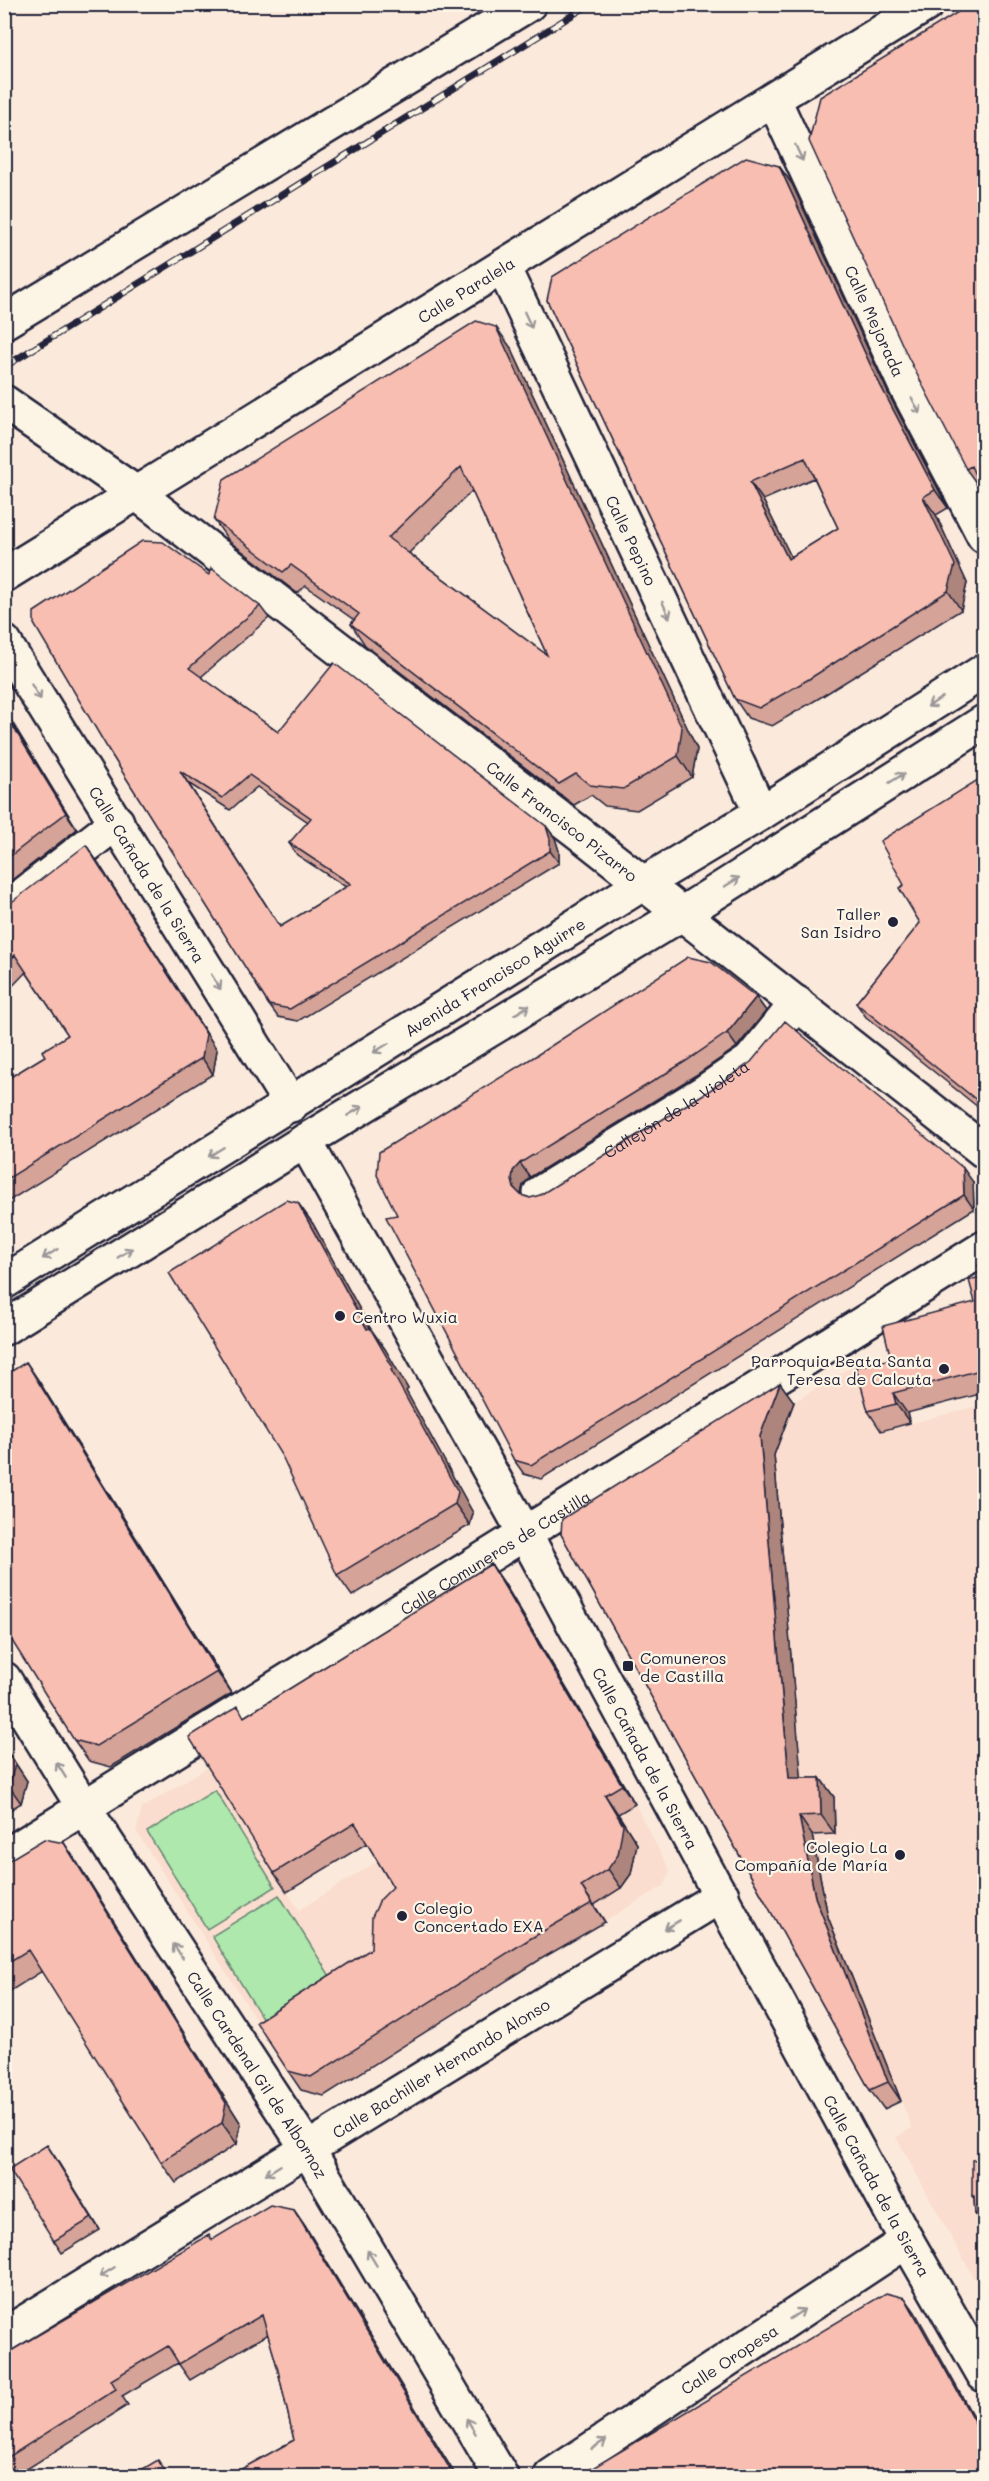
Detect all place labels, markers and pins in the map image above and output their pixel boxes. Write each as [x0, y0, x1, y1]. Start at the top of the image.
place label: Taller San Isidro [801, 903, 881, 942]
marker: Taller San Isidro [886, 915, 900, 929]
place label: Centro Wuxia [352, 1306, 458, 1327]
marker: Centro Wuxia [333, 1309, 347, 1323]
place label: Parroquia Beata Santa Teresa de Calcuta [751, 1350, 932, 1389]
marker: Parroquia Beata Santa Teresa de Calcuta [937, 1362, 951, 1376]
place label: Comuneros de Castilla [640, 1647, 726, 1686]
marker: Comuneros de Castilla [621, 1659, 635, 1673]
place label: Colegio La Compañía de María [735, 1836, 888, 1875]
marker: Colegio La Compañía de María [893, 1848, 907, 1862]
place label: Colegio Concertado EXA [414, 1897, 544, 1936]
marker: Colegio Concertado EXA [395, 1909, 409, 1923]

